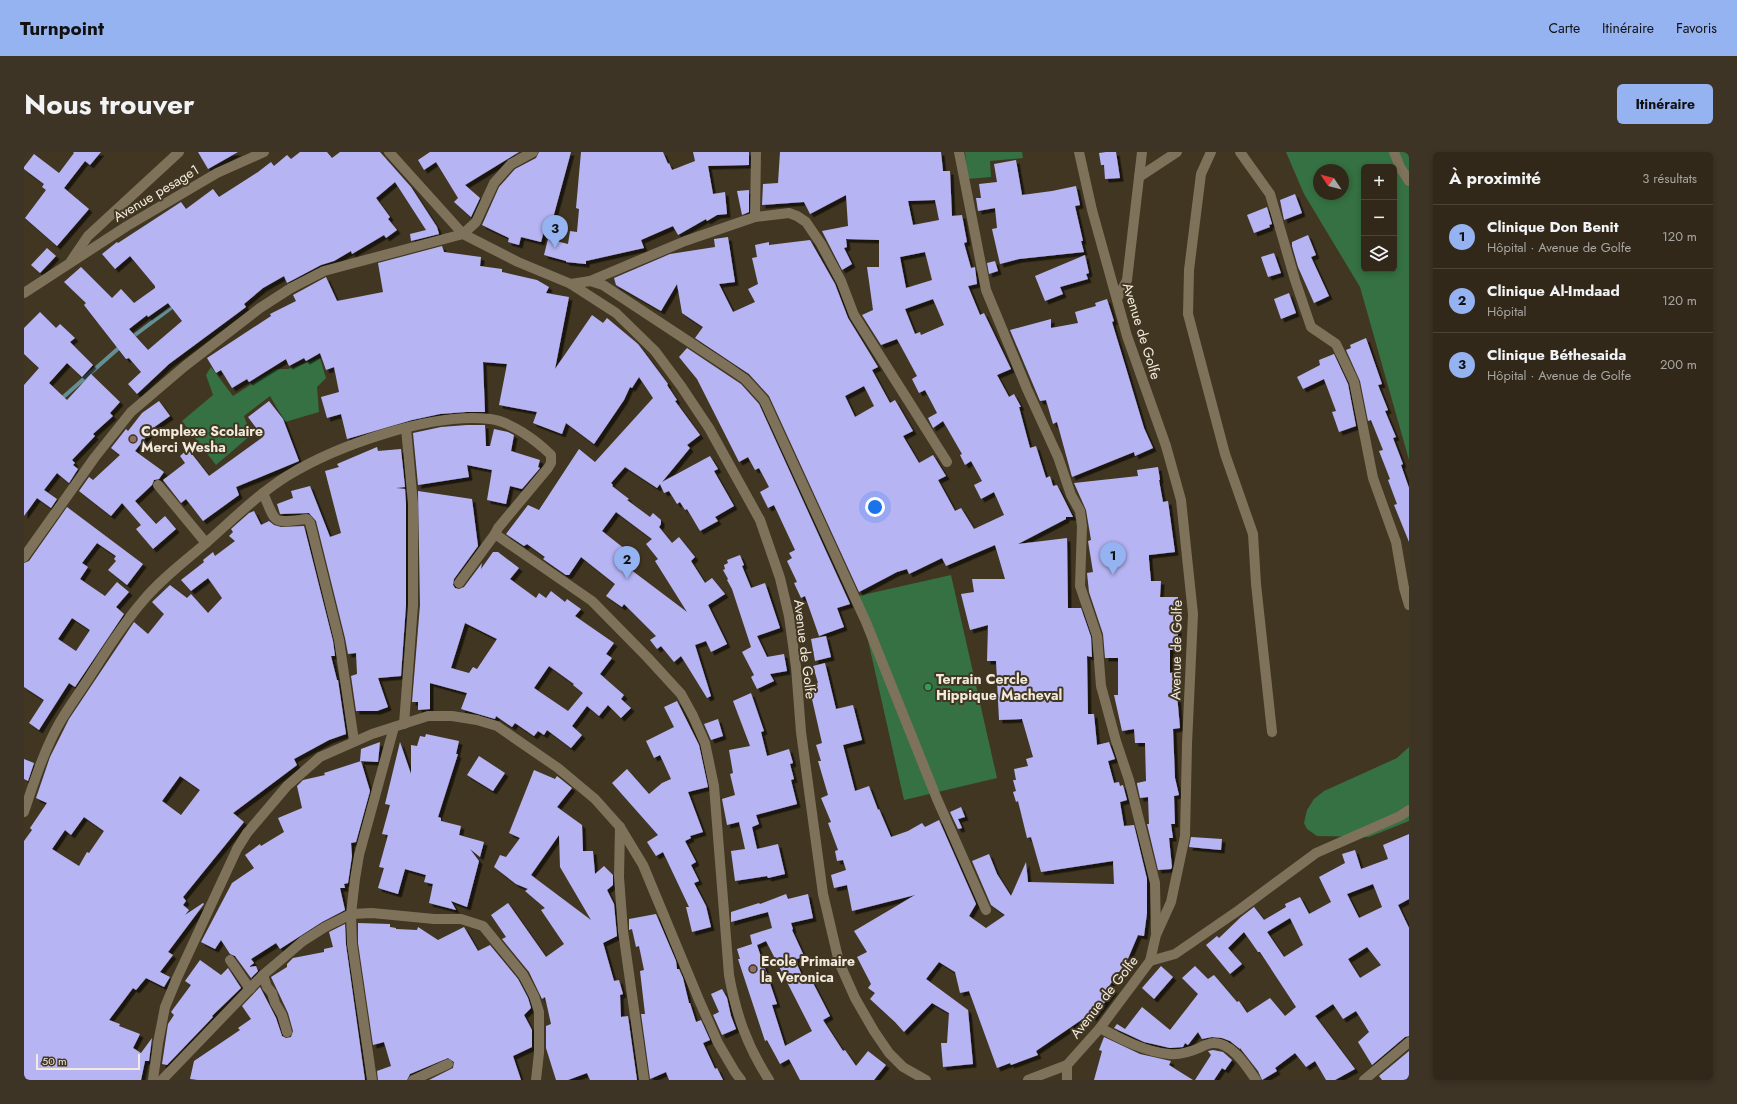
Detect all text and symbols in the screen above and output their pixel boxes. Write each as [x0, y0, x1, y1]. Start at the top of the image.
text: Turnpoint [20, 15, 104, 42]
text: Carte [1548, 18, 1580, 38]
text: Itinéraire [1602, 18, 1654, 38]
text: Favoris [1676, 18, 1717, 38]
text: Nous trouver [24, 84, 195, 125]
button: Itinéraire [1617, 84, 1713, 124]
street label: Avenue pesage1 [109, 159, 203, 227]
north arrow [1313, 164, 1349, 200]
map controls [1361, 164, 1397, 272]
button: + [1361, 164, 1397, 200]
text: À proximité [1449, 166, 1541, 190]
text: 3 résultats [1642, 169, 1697, 188]
button: − [1361, 200, 1397, 236]
pin: 3 [542, 215, 568, 248]
text: Clinique Don Benit [1487, 216, 1619, 238]
text: 1 [1459, 227, 1465, 246]
text: 120 m [1662, 227, 1697, 246]
button: layers [1361, 236, 1397, 272]
text: Hôpital · Avenue de Golfe [1487, 238, 1631, 257]
street label: Avenue de Golfe [1118, 280, 1166, 382]
text: Clinique Al-Imdaad [1487, 280, 1620, 302]
text: 2 [1458, 291, 1466, 310]
text: 120 m [1662, 291, 1697, 310]
text: Hôpital [1487, 302, 1527, 321]
text: Clinique Béthesaida [1487, 344, 1626, 366]
text: 3 [1458, 355, 1466, 374]
text: 200 m [1660, 355, 1697, 374]
text: Hôpital · Avenue de Golfe [1487, 366, 1631, 385]
place label: Complexe Scolaire Merci Wesha [141, 421, 263, 457]
marker: Complexe Scolaire Merci Wesha [128, 434, 138, 444]
your location [865, 497, 885, 517]
pin: 1 [1100, 542, 1126, 575]
pin: 2 [614, 546, 640, 579]
street label: Avenue de Golfe [789, 598, 821, 700]
street label: Avenue de Golfe [1165, 600, 1187, 700]
place label: Terrain Cercle Hippique Macheval [936, 669, 1062, 705]
marker: Terrain Cercle Hippique Macheval [923, 682, 933, 692]
place label: Ecole Primaire la Veronica [761, 951, 855, 987]
street label: Avenue de Golfe [1065, 951, 1143, 1043]
marker: Ecole Primaire la Veronica [748, 964, 758, 974]
scale bar [36, 1052, 140, 1071]
text: 50 m [42, 1053, 67, 1069]

